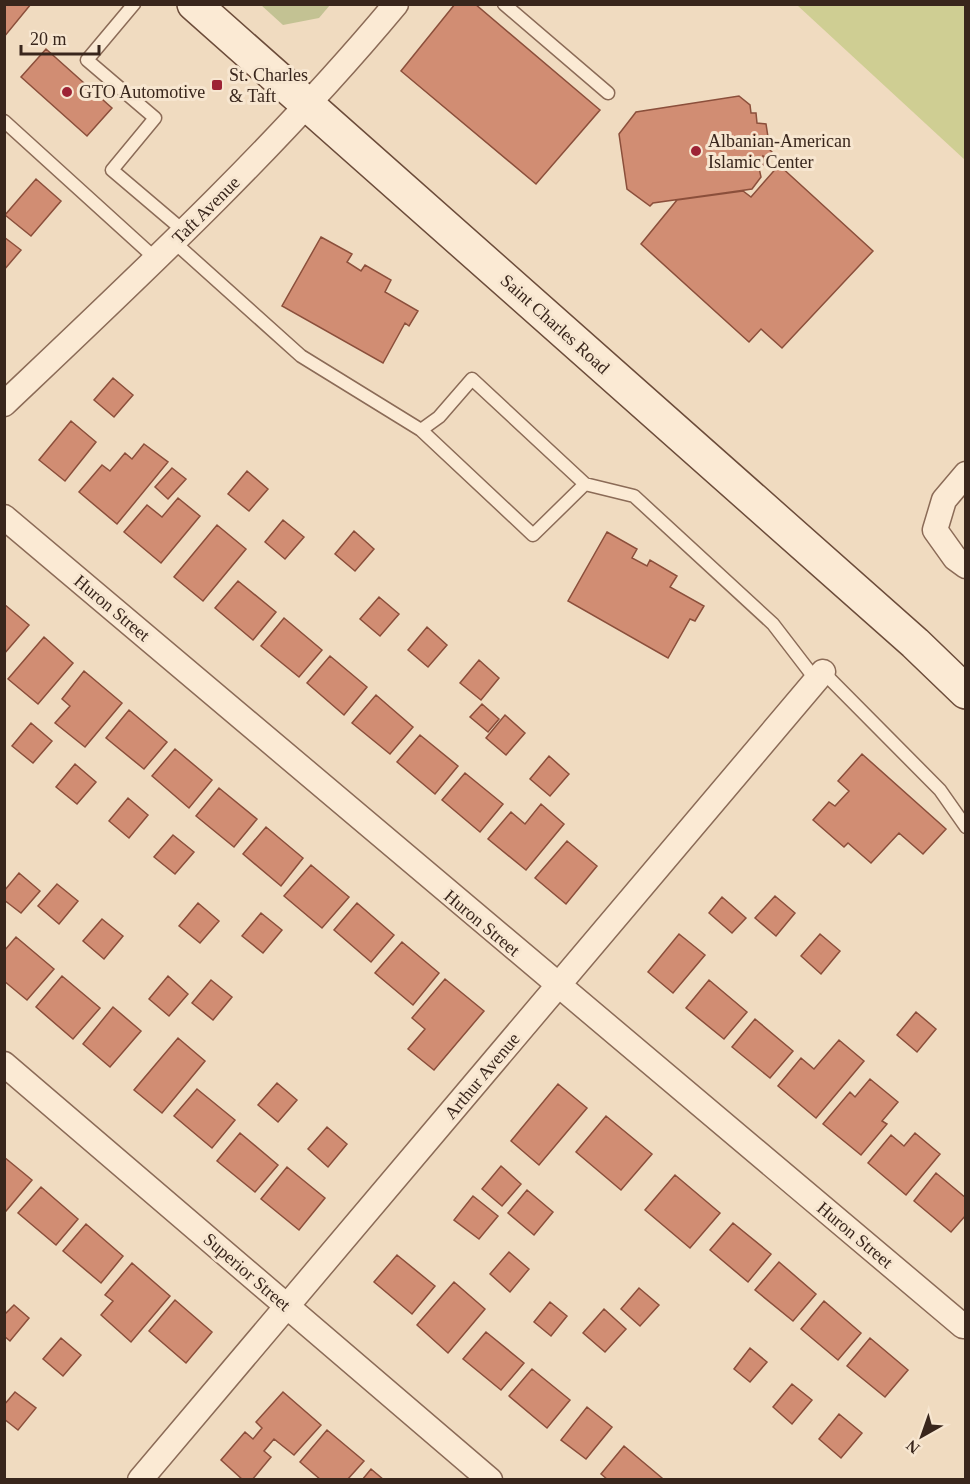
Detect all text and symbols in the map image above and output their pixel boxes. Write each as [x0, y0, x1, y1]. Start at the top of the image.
scale bar [21, 18, 99, 56]
text: 20 m [30, 29, 67, 49]
place label: St. Charles & Taft [229, 65, 308, 106]
marker: St. Charles & Taft [210, 78, 224, 92]
place label: GTO Automotive [79, 82, 205, 102]
marker: GTO Automotive [60, 85, 74, 99]
place label: Albanian-American Islamic Center [708, 131, 851, 172]
marker: Albanian-American Islamic Center [689, 144, 703, 158]
street label: Taft Avenue [168, 172, 244, 248]
street label: Saint Charles Road [497, 270, 613, 378]
street label: Huron Street [70, 571, 154, 645]
street label: Huron Street [440, 886, 524, 960]
street label: Arthur Avenue [440, 1029, 524, 1123]
street label: Huron Street [813, 1198, 897, 1272]
street label: Superior Street [200, 1229, 294, 1315]
north arrow [892, 1406, 952, 1466]
text: N [902, 1437, 923, 1457]

